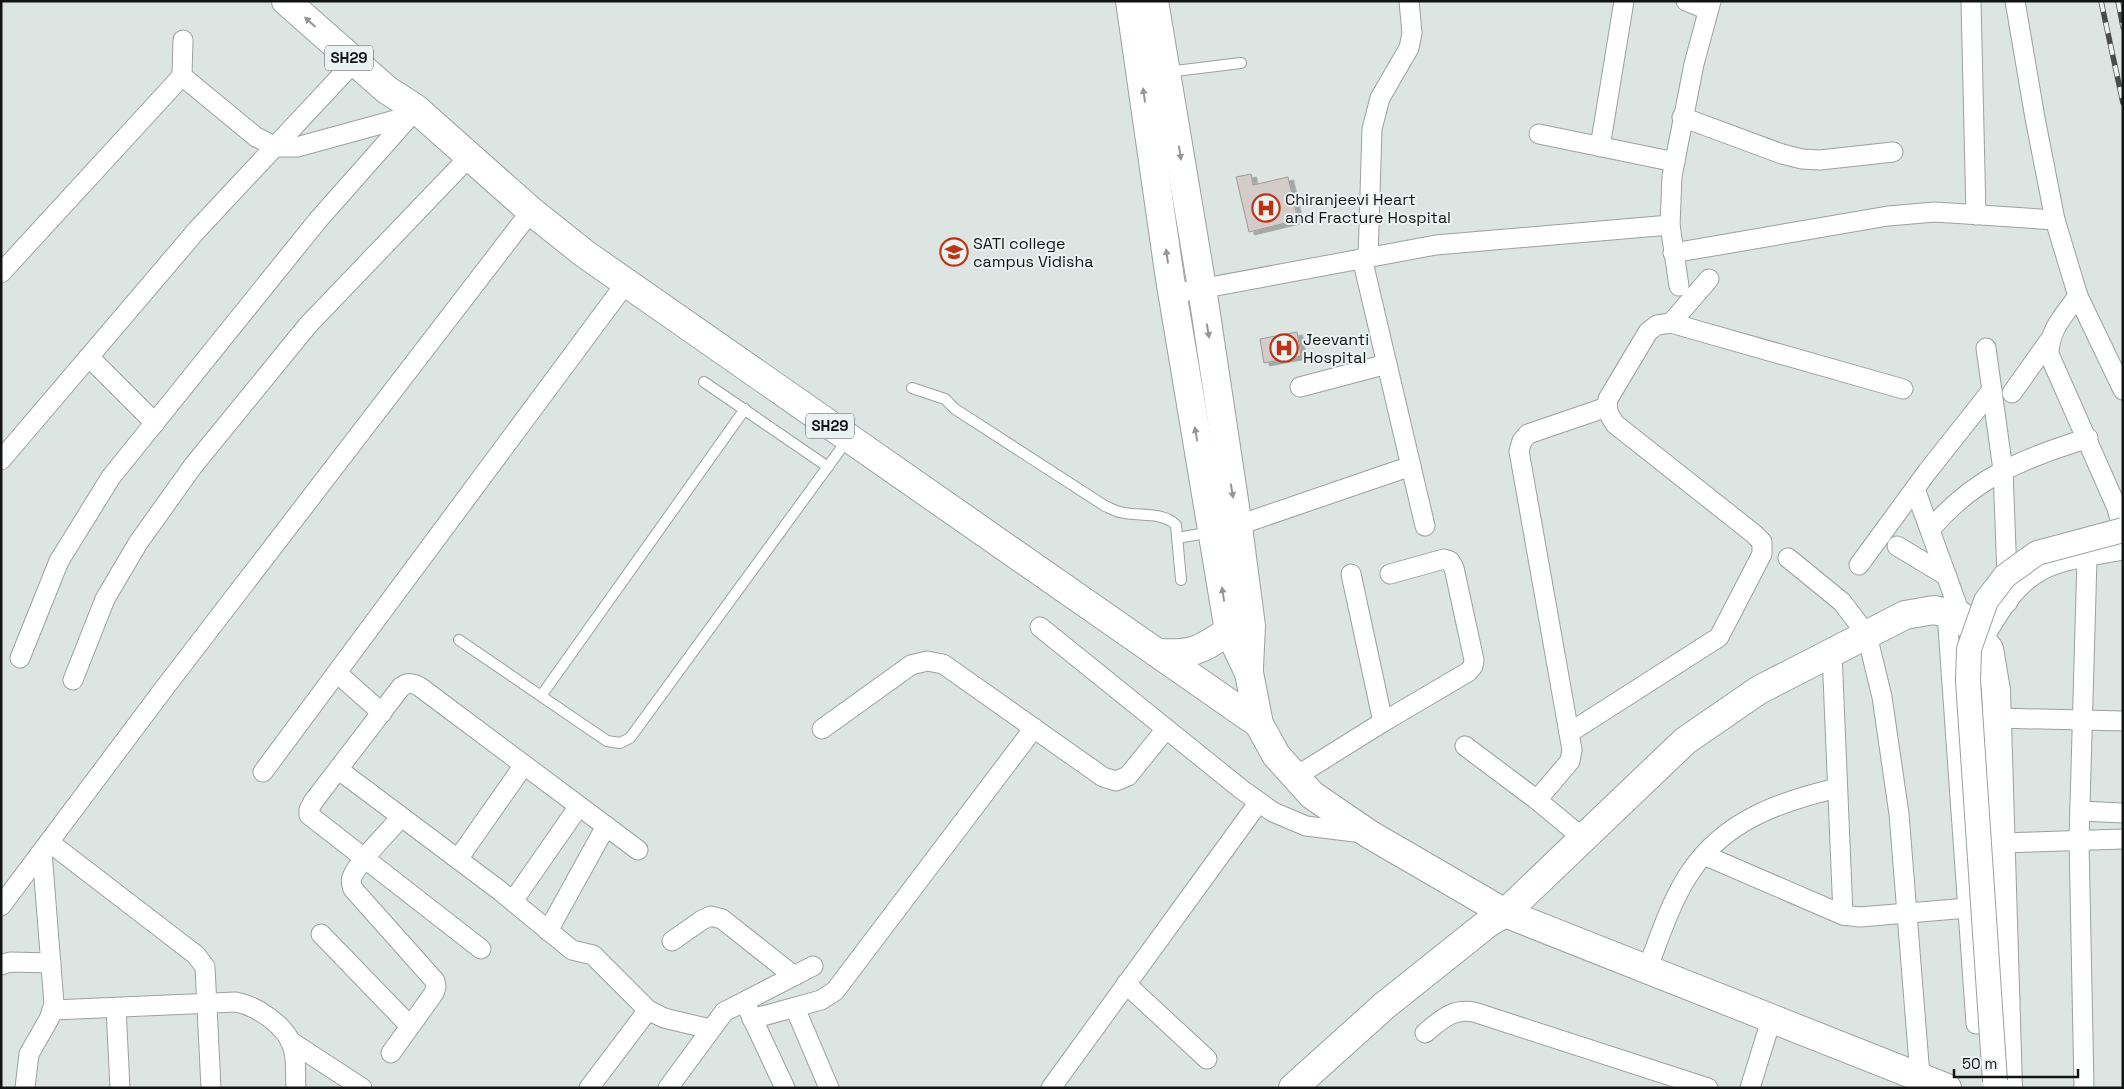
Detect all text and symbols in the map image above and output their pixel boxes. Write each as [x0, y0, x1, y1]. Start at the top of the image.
one-way arrow [303, 17, 316, 28]
road number: SH29 [325, 46, 373, 70]
one-way arrow [1140, 87, 1148, 103]
one-way arrow [1176, 145, 1184, 161]
place label: Chiranjeevi Heart and Fracture Hospital [1285, 189, 1451, 228]
hospital icon: Chiranjeevi Heart and Fracture Hospital [1251, 193, 1281, 223]
place label: SATI college campus Vidisha [973, 233, 1093, 272]
school or university icon: SATI college campus Vidisha [939, 237, 969, 267]
one-way arrow [1163, 248, 1171, 264]
one-way arrow [1205, 323, 1213, 339]
place label: Jeevanti Hospital [1303, 329, 1369, 368]
hospital icon: Jeevanti Hospital [1269, 333, 1299, 363]
road number: SH29 [806, 414, 854, 438]
one-way arrow [1192, 425, 1200, 441]
one-way arrow [1229, 484, 1237, 500]
one-way arrow [1219, 585, 1227, 601]
scale bar [1954, 1046, 2078, 1078]
text: 50 m [1962, 1054, 1997, 1073]

